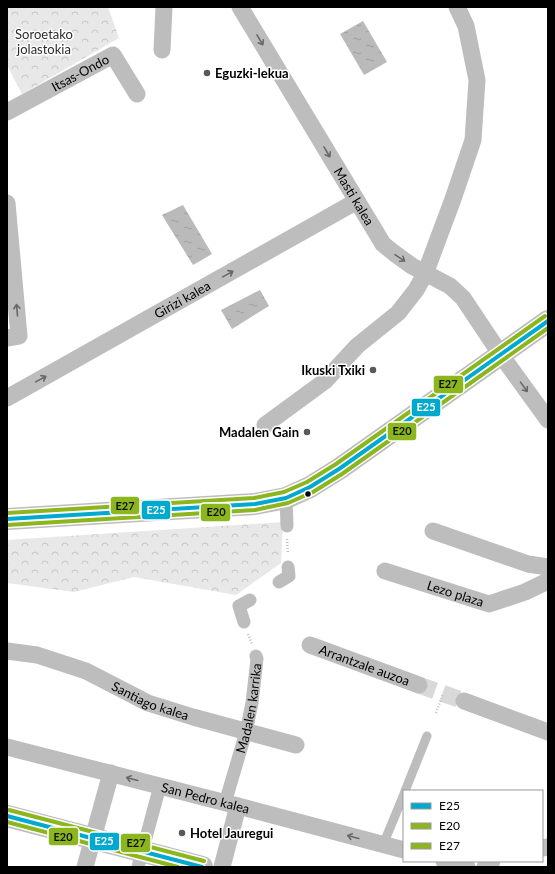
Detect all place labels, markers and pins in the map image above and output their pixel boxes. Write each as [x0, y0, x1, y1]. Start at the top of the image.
place label: Eguzki-lekua [215, 65, 289, 81]
marker: Eguzki-lekua [202, 68, 212, 78]
place label: Ikuski Txiki [301, 362, 365, 378]
marker: Ikuski Txiki [368, 365, 378, 375]
place label: Madalen Gain [219, 424, 299, 440]
marker: Madalen Gain [302, 427, 312, 437]
unlabelled marker [303, 489, 313, 499]
place label: Hotel Jauregui [190, 825, 273, 841]
marker: Hotel Jauregui [177, 828, 187, 838]

